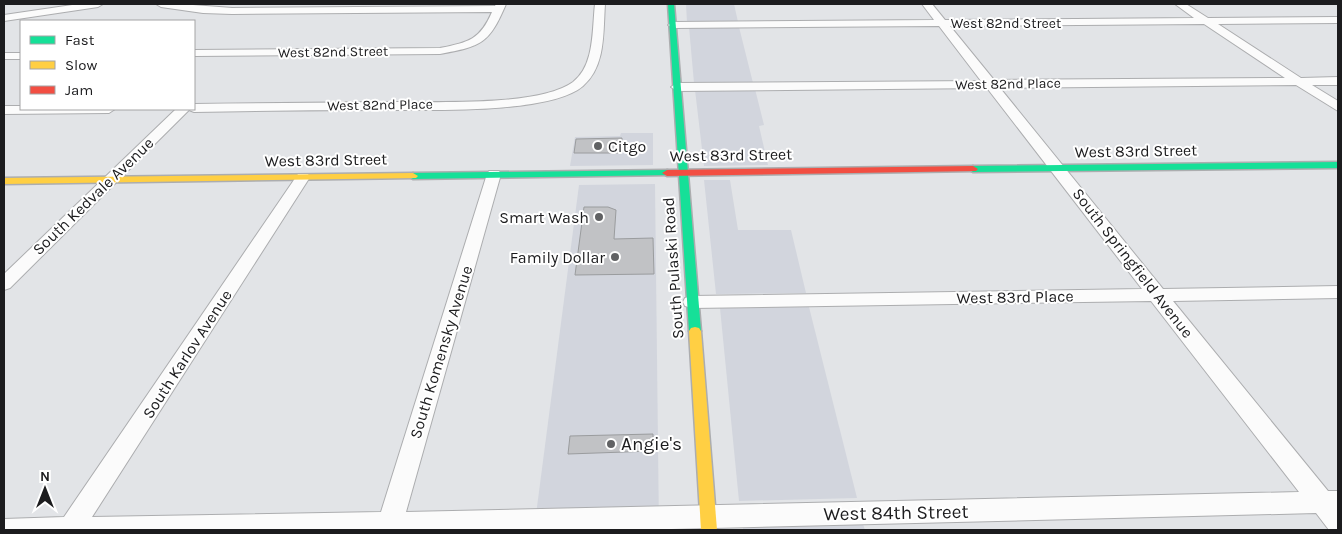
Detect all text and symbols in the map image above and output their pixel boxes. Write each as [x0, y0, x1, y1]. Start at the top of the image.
street label: West 82nd Street [951, 15, 1061, 32]
legend [20, 20, 195, 110]
text: Fast [65, 31, 95, 49]
street label: West 82nd Street [278, 43, 388, 61]
text: Slow [65, 56, 97, 74]
street label: West 82nd Place [955, 75, 1061, 93]
text: Jam [65, 81, 93, 99]
street label: West 82nd Place [327, 96, 433, 114]
street label: South Kedvale Avenue [28, 133, 158, 259]
place label: Citgo [608, 137, 646, 156]
marker: Citgo [592, 140, 604, 152]
street label: West 83rd Street [1075, 140, 1197, 162]
street label: West 83rd Street [670, 144, 792, 166]
street label: West 83rd Street [265, 149, 387, 171]
street label: South Springfield Avenue [1069, 184, 1197, 342]
street label: South Pulaski Road [659, 196, 687, 340]
place label: Smart Wash [499, 208, 589, 227]
marker: Smart Wash [593, 211, 605, 223]
place label: Family Dollar [510, 248, 605, 267]
marker: Family Dollar [609, 251, 621, 263]
street label: South Komensky Avenue [406, 263, 476, 441]
street label: South Karlov Avenue [138, 286, 236, 422]
street label: West 83rd Place [956, 286, 1074, 308]
place label: Angie's [621, 433, 682, 455]
marker: Angie's [605, 438, 617, 450]
north arrow [20, 464, 70, 514]
text: N [40, 468, 50, 485]
street label: West 84th Street [823, 501, 969, 525]

